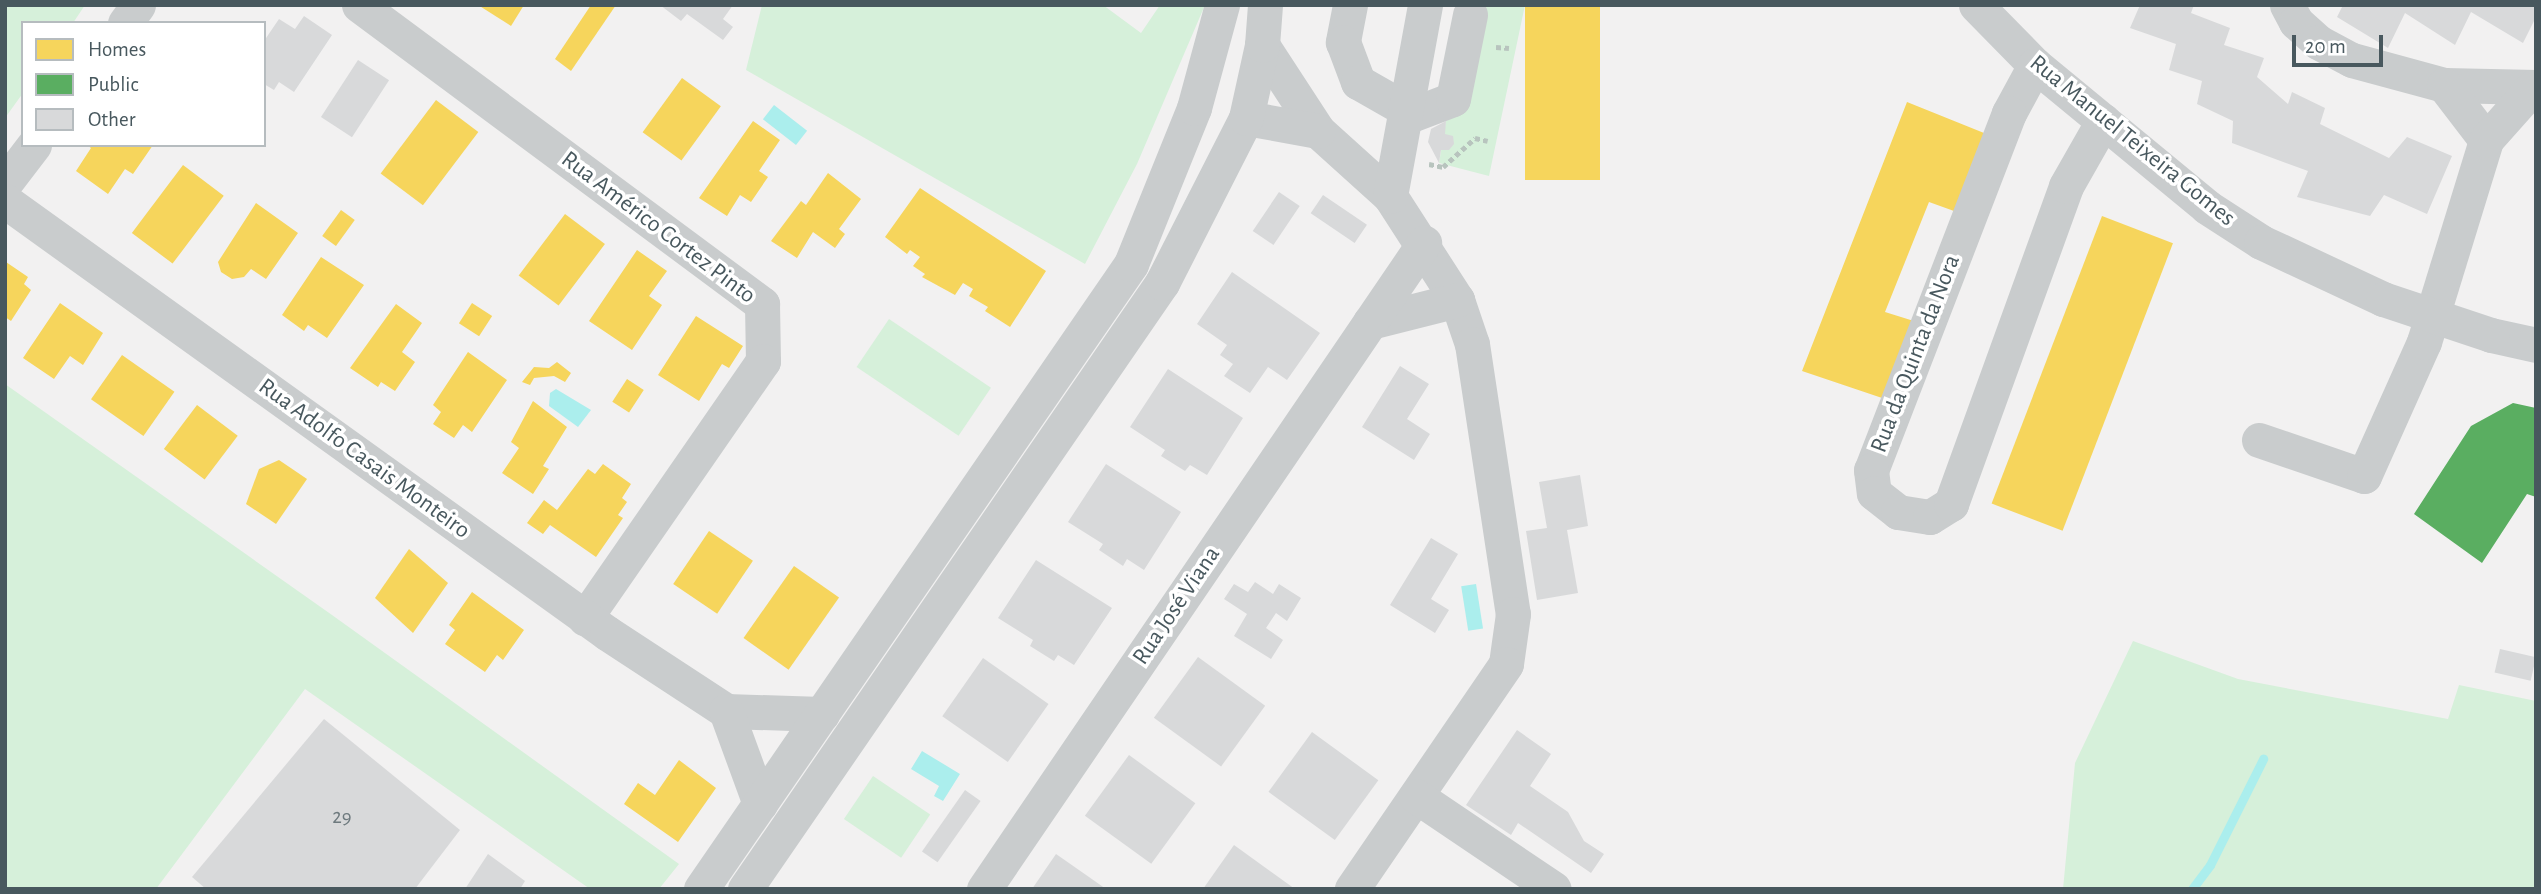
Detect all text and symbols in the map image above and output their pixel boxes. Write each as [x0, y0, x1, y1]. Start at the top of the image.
legend [21, 21, 266, 147]
scale bar [2296, 21, 2387, 65]
text: 20 m [2305, 36, 2346, 57]
text: Homes [88, 39, 146, 60]
street label: Rua Manuel Teixeira Gomes [2023, 49, 2241, 233]
text: Public [88, 74, 138, 95]
text: Other [88, 109, 135, 130]
street label: Rua Américo Cortez Pinto [555, 146, 761, 310]
street label: Rua da Quinta da Nora [1865, 251, 1967, 457]
street label: Rua Adolfo Casais Monteiro [253, 373, 475, 545]
street label: Rua José Viana [1127, 541, 1227, 671]
house number: 29 [332, 804, 352, 830]

